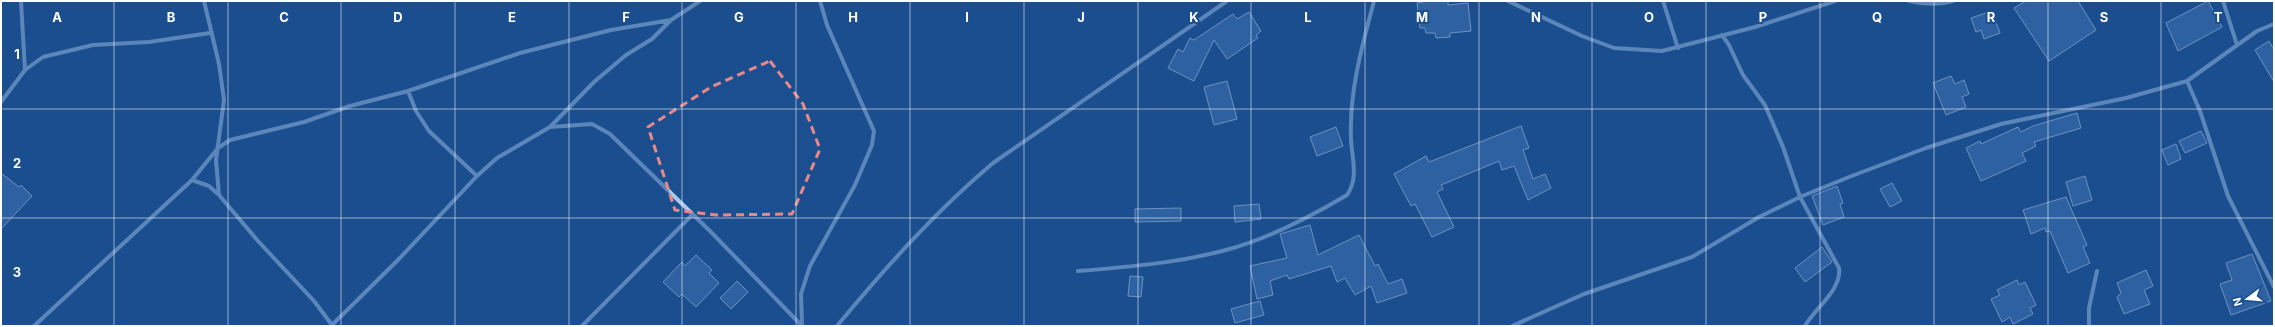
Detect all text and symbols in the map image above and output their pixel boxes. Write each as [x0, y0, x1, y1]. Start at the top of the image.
text: A [52, 9, 62, 25]
text: B [167, 9, 176, 25]
text: C [279, 9, 289, 25]
text: D [393, 9, 403, 25]
text: E [508, 9, 516, 25]
text: F [622, 9, 630, 25]
text: G [734, 9, 744, 25]
text: H [848, 9, 858, 25]
text: I [965, 9, 969, 25]
text: J [1077, 9, 1085, 25]
text: K [1189, 9, 1199, 25]
text: L [1304, 9, 1312, 25]
text: M [1416, 9, 1428, 25]
text: N [1531, 9, 1541, 25]
text: O [1644, 9, 1654, 25]
text: P [1759, 9, 1767, 25]
text: Q [1872, 9, 1882, 25]
text: R [1987, 9, 1996, 25]
text: S [2100, 9, 2108, 25]
text: T [2214, 9, 2223, 25]
text: 1 [14, 46, 20, 62]
text: 2 [13, 155, 21, 171]
text: 3 [13, 264, 21, 280]
north arrow [2227, 279, 2267, 319]
text: N [2230, 296, 2245, 308]

